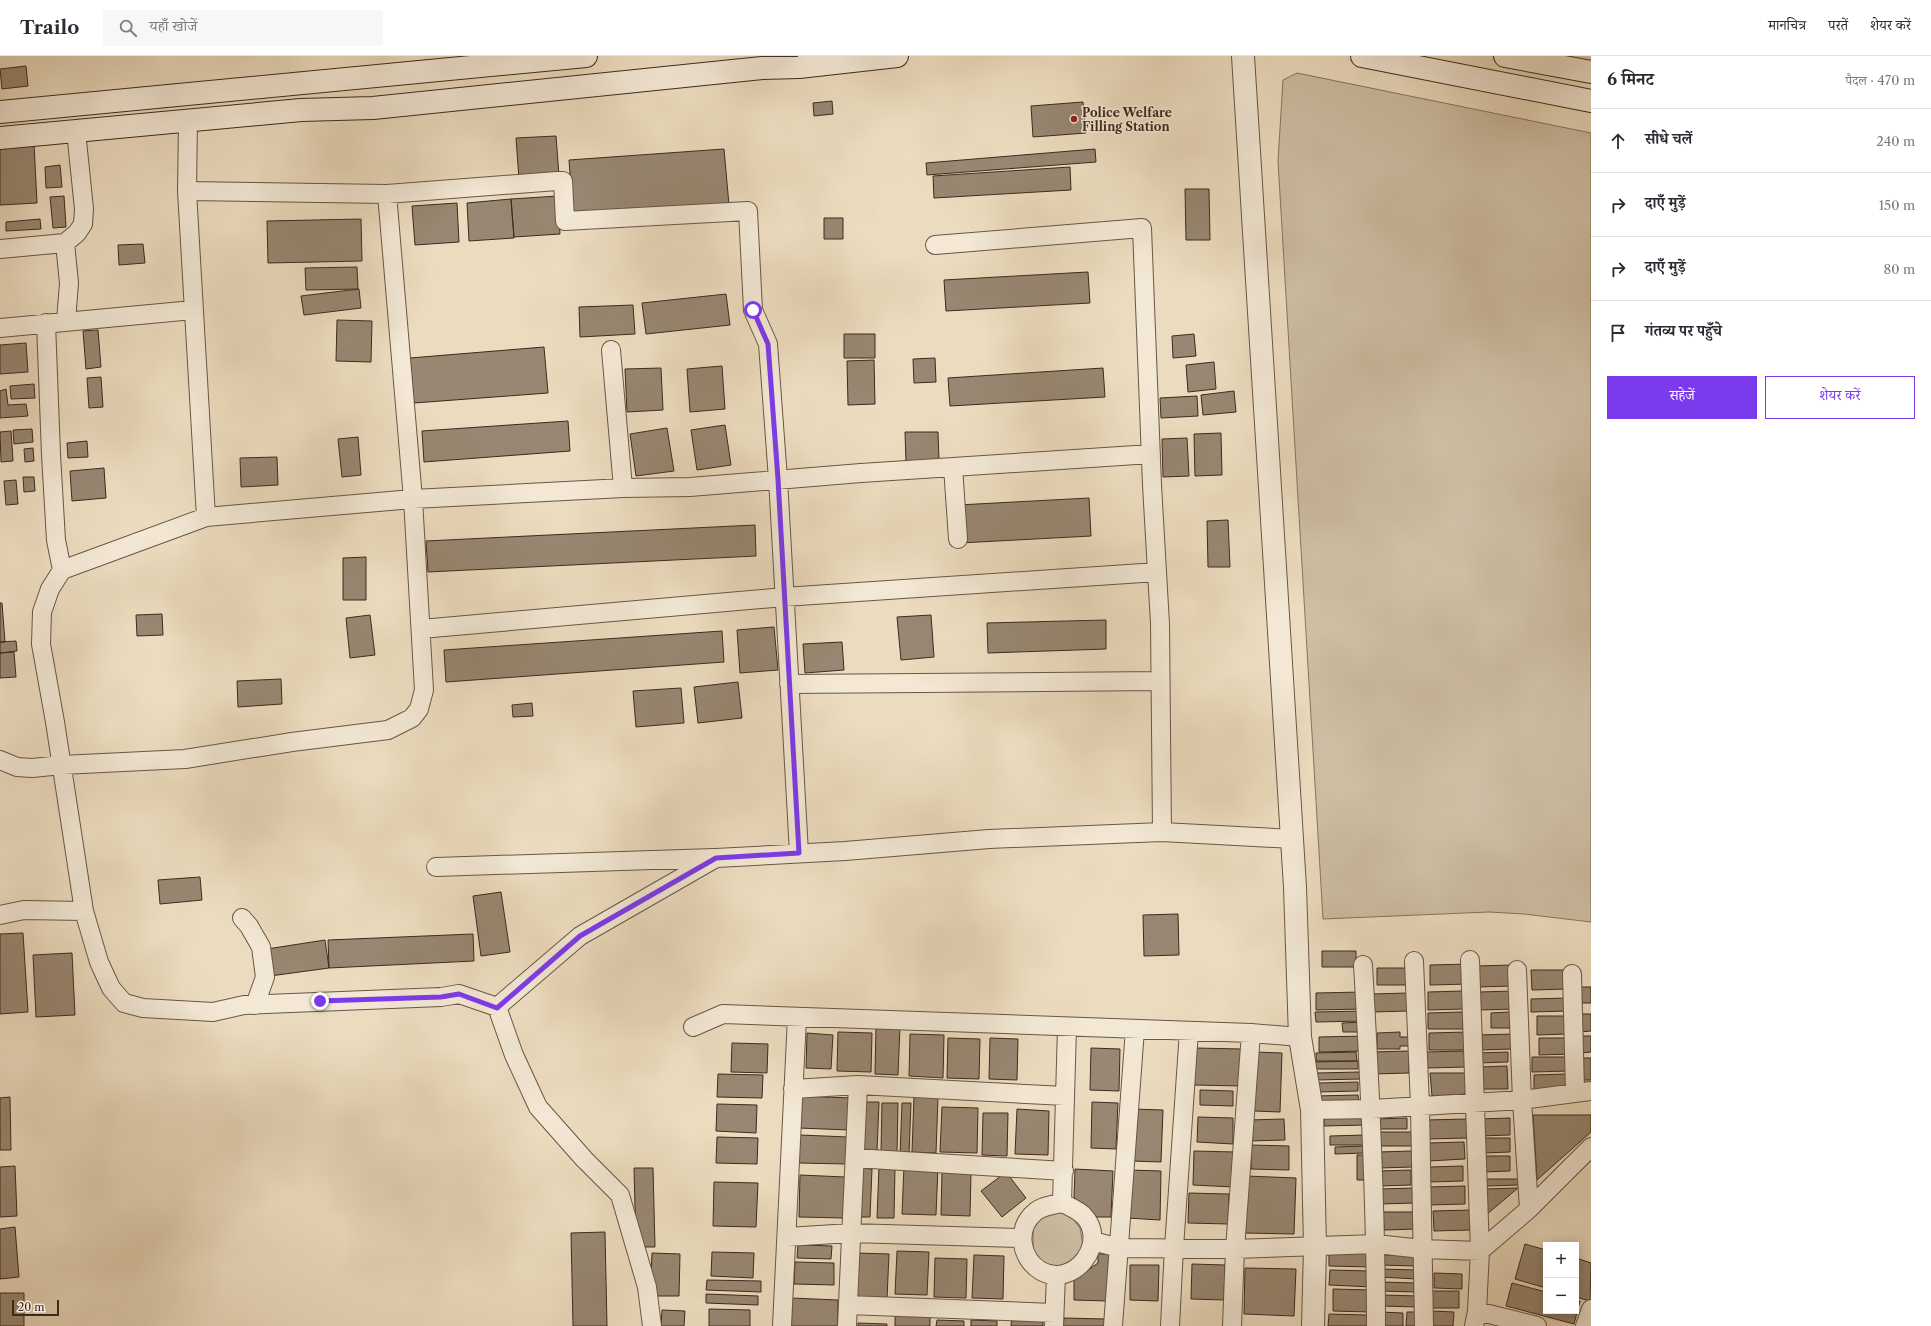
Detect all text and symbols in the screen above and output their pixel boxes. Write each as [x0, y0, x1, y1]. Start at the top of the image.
search box [103, 10, 383, 46]
text: Trailo [20, 16, 79, 39]
text: यहाँ खोजें [149, 16, 197, 35]
text: मानचित्र [1768, 16, 1806, 34]
text: परतें [1828, 16, 1848, 34]
text: शेयर करें [1870, 16, 1911, 34]
icon: search [117, 17, 139, 39]
text: 6 मिनट [1607, 69, 1654, 89]
text: पैदल · 470 m [1845, 72, 1915, 88]
place label: Police Welfare Filling Station [1082, 105, 1172, 134]
marker: Police Welfare Filling Station [1069, 114, 1079, 124]
text: सीधे चलें [1645, 129, 1692, 148]
icon: ahead [1607, 130, 1629, 152]
text: 240 m [1876, 133, 1915, 149]
text: दाएँ मुड़ें [1645, 193, 1685, 212]
icon: right [1607, 194, 1629, 216]
text: 150 m [1879, 197, 1915, 213]
text: दाएँ मुड़ें [1645, 257, 1685, 276]
icon: right [1607, 258, 1629, 280]
text: 80 m [1883, 261, 1915, 277]
route start [744, 301, 762, 319]
text: गंतव्य पर पहुँचे [1645, 321, 1722, 340]
icon: arrive [1607, 322, 1629, 344]
button: सहेजें [1607, 376, 1757, 419]
button: शेयर करें [1765, 376, 1915, 419]
route end [311, 992, 329, 1010]
map controls [1543, 1242, 1579, 1314]
button: + [1543, 1242, 1579, 1278]
button: − [1543, 1278, 1579, 1314]
scale bar [12, 1298, 59, 1317]
text: 20 m [18, 1300, 44, 1314]

